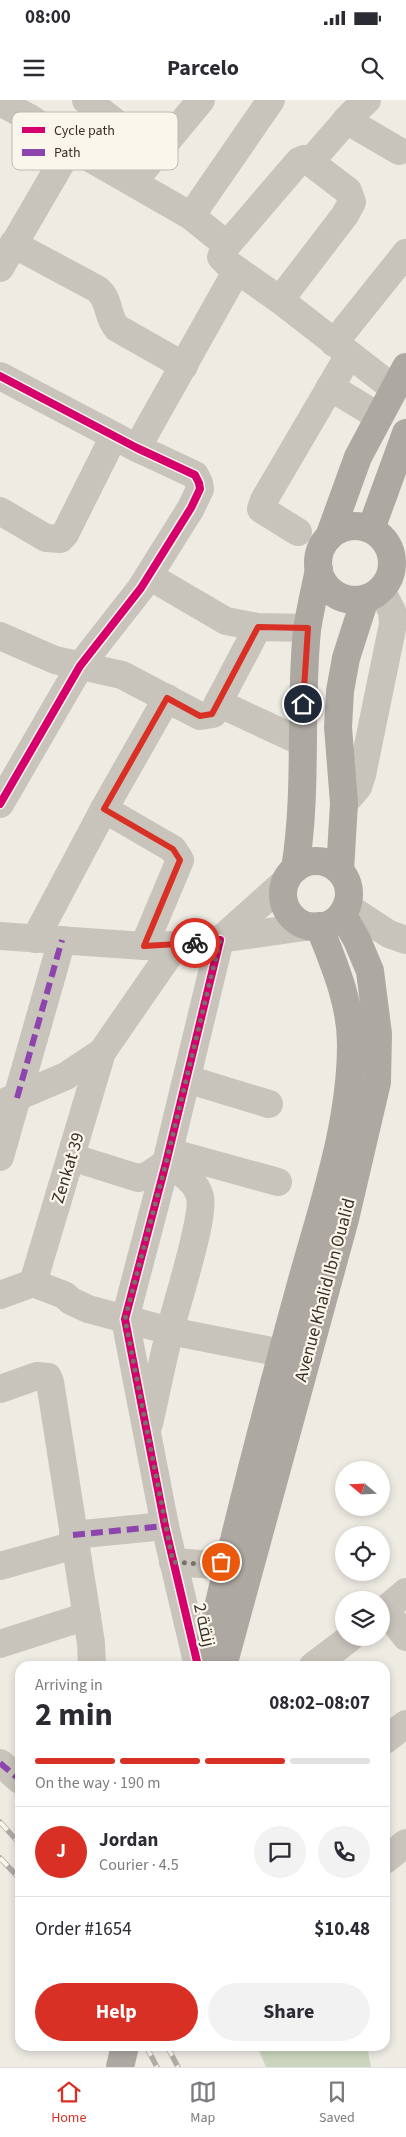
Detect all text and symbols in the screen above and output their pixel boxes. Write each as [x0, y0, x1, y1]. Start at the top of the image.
text: 08:00 [25, 4, 71, 31]
text: Parcelo [167, 52, 239, 84]
icon: menu [20, 54, 48, 82]
icon: search [358, 54, 386, 82]
legend [12, 112, 178, 170]
text: Cycle path [54, 121, 115, 141]
text: Path [54, 143, 81, 163]
pin [282, 683, 324, 725]
icon: home [289, 690, 317, 718]
courier [170, 918, 220, 968]
icon: bike [181, 929, 209, 957]
street label: Zenkat 39 [45, 1129, 91, 1207]
street label: Avenue Khalid Ibn Oualid [288, 1196, 362, 1384]
north arrow [335, 1461, 390, 1516]
map controls [335, 1461, 390, 1646]
button: locate [335, 1526, 390, 1581]
pin [200, 1541, 242, 1583]
icon: bag [207, 1548, 235, 1576]
button: layers [335, 1591, 390, 1646]
street label: زنقة 2 [187, 1601, 221, 1649]
text: Arriving in [35, 1674, 103, 1696]
text: 08:02–08:07 [269, 1690, 370, 1717]
text: 2 min [35, 1692, 113, 1738]
text: On the way · 190 m [35, 1772, 160, 1794]
button: chat [254, 1826, 306, 1878]
button: phone [318, 1826, 370, 1878]
text: Jordan [99, 1827, 158, 1854]
text: J [56, 1838, 66, 1865]
text: Courier · 4.5 [99, 1854, 179, 1876]
text: Order #1654 [35, 1916, 132, 1943]
text: $10.48 [314, 1916, 370, 1943]
button: Help [35, 1983, 198, 2041]
button: Share [208, 1983, 370, 2041]
tab: Home [51, 2078, 86, 2128]
tab: Map [189, 2078, 217, 2128]
tab: Saved [319, 2078, 355, 2128]

